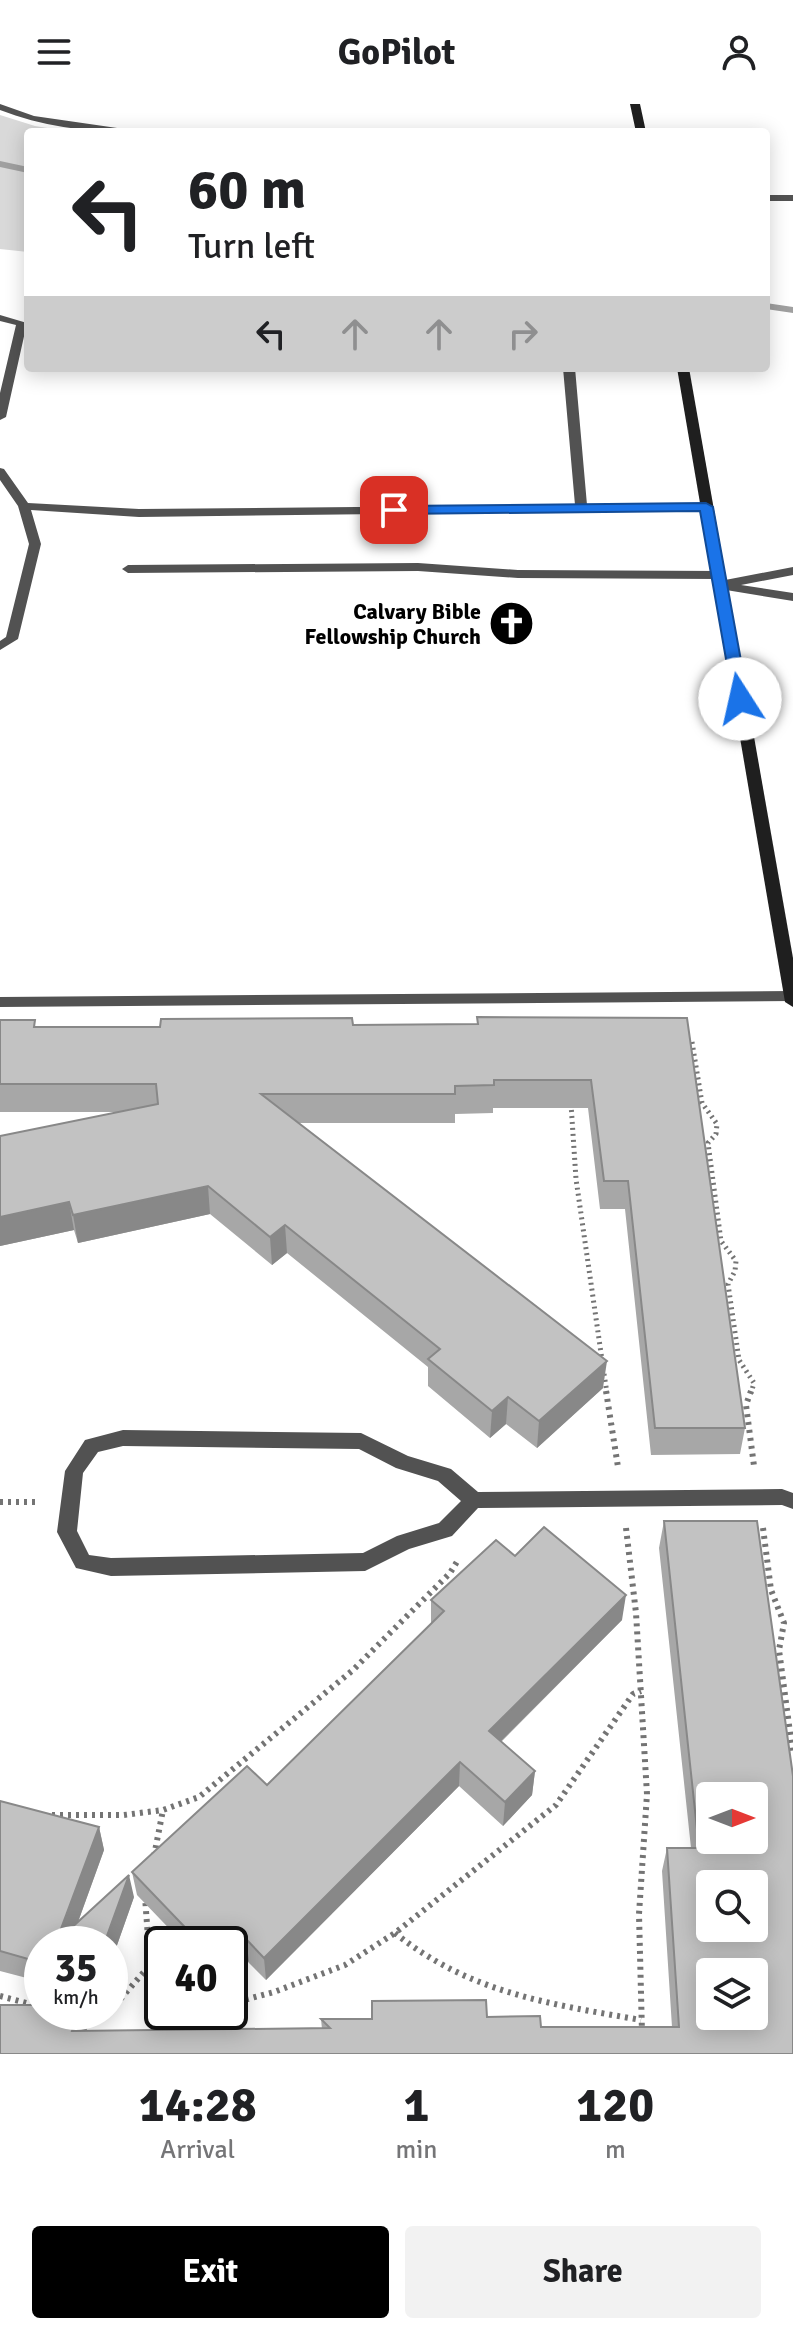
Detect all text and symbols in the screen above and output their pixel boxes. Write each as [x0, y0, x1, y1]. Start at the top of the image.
icon: menu [32, 30, 76, 74]
text: GoPilot [338, 30, 455, 75]
icon: person [717, 30, 761, 74]
text: 60 m [188, 155, 306, 224]
icon: left [56, 160, 160, 264]
text: Turn left [188, 224, 315, 269]
icon: left [249, 312, 293, 356]
icon: ahead [333, 312, 377, 356]
icon: ahead [417, 312, 461, 356]
icon: right [501, 312, 545, 356]
pin [360, 476, 428, 544]
icon: arrive [372, 488, 416, 532]
place label: Calvary Bible Fellowship Church [304, 598, 481, 650]
church icon: Calvary Bible Fellowship Church [488, 600, 536, 648]
position arrow [698, 657, 782, 741]
north arrow [696, 1782, 768, 1854]
map controls [696, 1782, 768, 2030]
button: search [696, 1870, 768, 1942]
speed limit sign: 40 [144, 1926, 248, 2030]
text: 35 [54, 1943, 98, 1993]
button: layers [696, 1958, 768, 2030]
text: km/h [53, 1985, 99, 2010]
text: 14:28 [139, 2076, 257, 2135]
text: 1 [404, 2076, 429, 2135]
text: 120 [576, 2076, 654, 2135]
text: Arrival [160, 2134, 235, 2166]
text: min [396, 2134, 438, 2166]
text: m [605, 2134, 626, 2166]
button: Exit [32, 2226, 389, 2318]
button: Share [405, 2226, 761, 2318]

